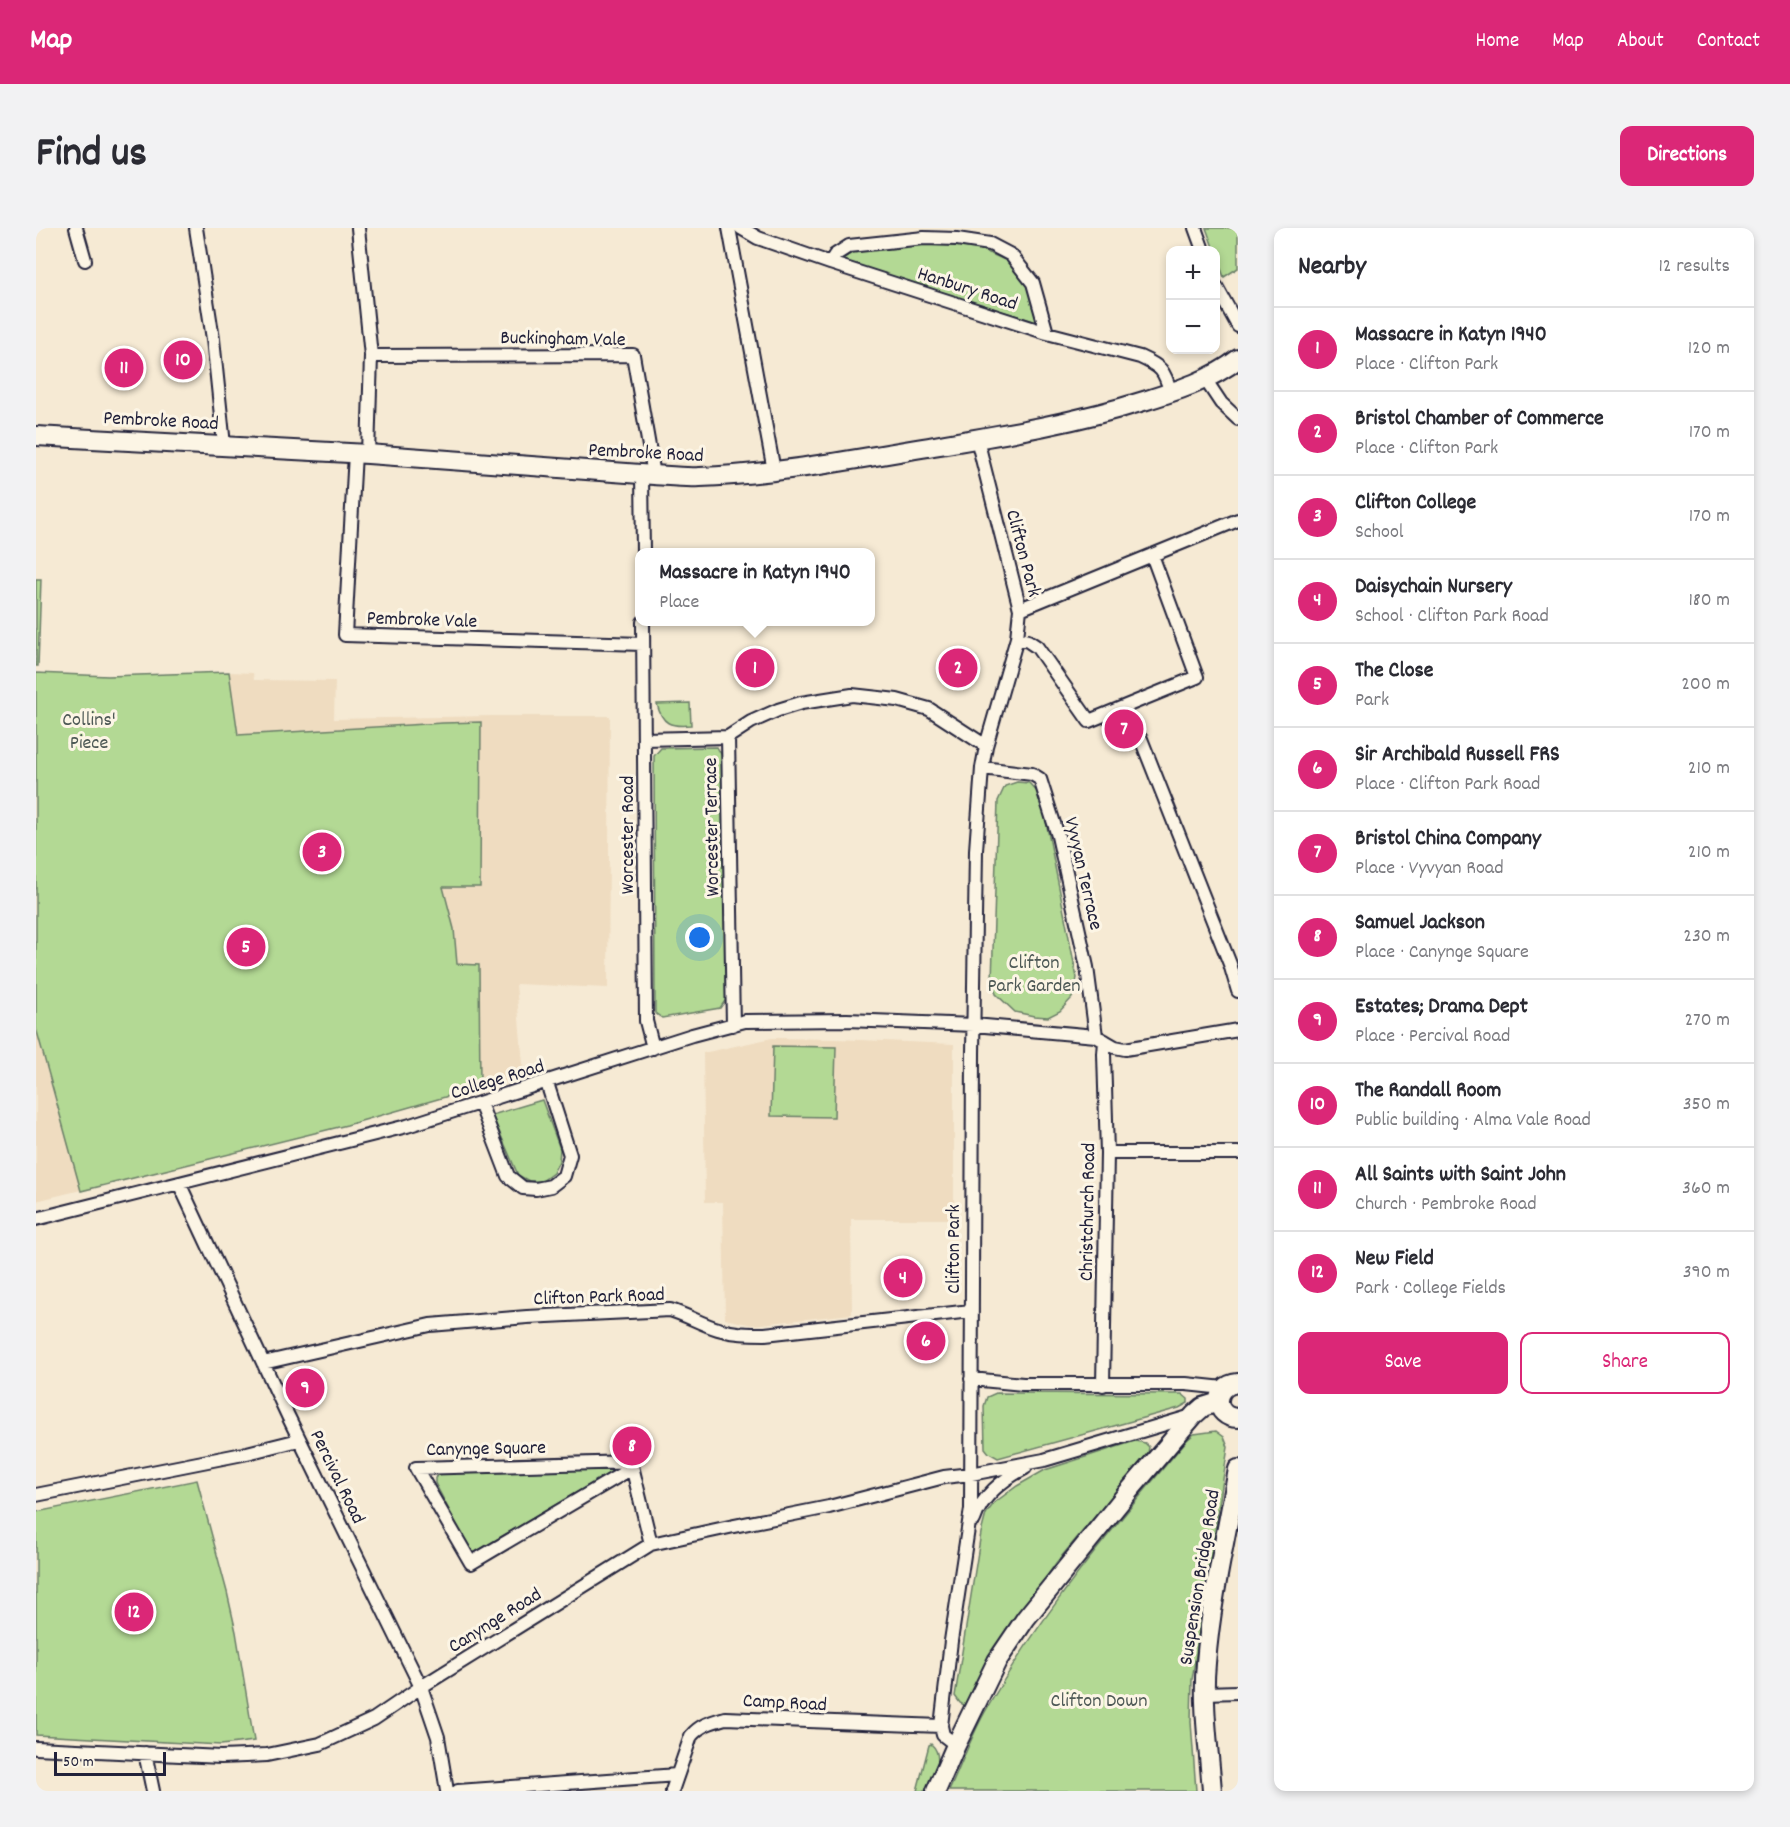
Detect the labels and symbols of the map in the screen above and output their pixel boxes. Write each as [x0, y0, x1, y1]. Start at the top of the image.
street label: Hanbury Road [913, 261, 1021, 319]
street label: Buckingham Vale [500, 325, 626, 355]
pin: 10 [164, 338, 202, 382]
pin: 11 [104, 346, 143, 390]
street label: Pembroke Road [102, 405, 219, 439]
street label: Pembroke Road [587, 437, 704, 471]
street label: Clifton Park [997, 507, 1047, 601]
street label: Pembroke Vale [366, 605, 478, 637]
pin: 1 [736, 646, 774, 690]
pin: 2 [938, 646, 978, 690]
pin: 7 [1104, 706, 1144, 752]
park label: Collins' Piece [62, 707, 116, 758]
street label: Worcester Terrace [698, 757, 728, 897]
street label: Worcester Road [615, 776, 643, 894]
street label: Vyvyan Terrace [1055, 814, 1109, 933]
pin: 3 [302, 830, 342, 874]
your location [685, 923, 714, 952]
pin: 5 [226, 924, 266, 970]
park label: Clifton Park Garden [988, 950, 1080, 1001]
street label: College Road [448, 1053, 548, 1108]
street label: Christchurch Road [1074, 1143, 1104, 1281]
street label: Clifton Park [941, 1204, 969, 1294]
pin: 4 [884, 1256, 922, 1300]
street label: Clifton Park Road [533, 1282, 665, 1314]
pin: 6 [906, 1318, 946, 1364]
pin: 9 [286, 1366, 324, 1410]
pin: 8 [612, 1424, 652, 1468]
street label: Percival Road [301, 1426, 371, 1529]
street label: Canynge Square [426, 1435, 546, 1465]
street label: Suspension Bridge Road [1173, 1488, 1229, 1667]
street label: Canynge Road [443, 1582, 548, 1661]
pin: 12 [114, 1590, 154, 1634]
street label: Camp Road [742, 1688, 828, 1720]
park label: Clifton Down [1051, 1688, 1147, 1716]
scale bar [54, 1749, 166, 1776]

